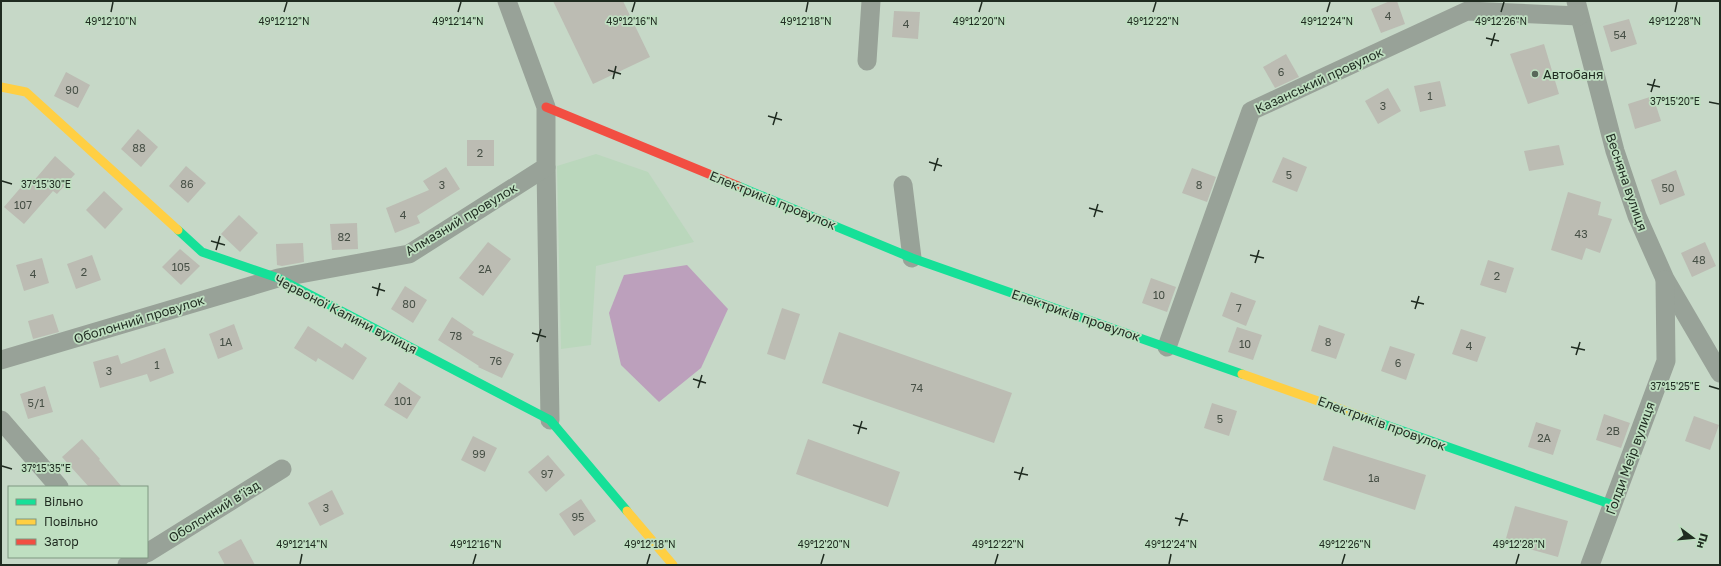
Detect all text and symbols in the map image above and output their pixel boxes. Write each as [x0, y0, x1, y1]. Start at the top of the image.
house number: 4 [1385, 9, 1392, 22]
text: 49°12'10"N [85, 15, 137, 27]
text: 49°12'12"N [258, 15, 310, 27]
text: 49°12'14"N [432, 15, 484, 27]
text: 49°12'16"N [606, 15, 658, 27]
text: 49°12'18"N [780, 15, 832, 27]
text: 49°12'20"N [953, 15, 1005, 27]
text: 49°12'22"N [1127, 15, 1179, 27]
text: 49°12'24"N [1301, 15, 1353, 27]
text: 49°12'26"N [1475, 15, 1527, 27]
text: 49°12'28"N [1649, 15, 1701, 27]
house number: 4 [903, 17, 910, 30]
house number: 54 [1613, 28, 1627, 41]
street label: Казанський провулок [1252, 43, 1386, 117]
house number: 6 [1278, 65, 1285, 78]
place label: Автобаня [1543, 66, 1603, 82]
marker: Автобаня [1530, 69, 1540, 79]
house number: 90 [65, 83, 79, 96]
house number: 1 [1427, 89, 1433, 102]
text: 37°15'20"E [1650, 95, 1700, 107]
house number: 3 [1380, 99, 1386, 112]
street label: Весняна вулиця [1603, 131, 1651, 233]
house number: 88 [132, 141, 146, 154]
house number: 2 [477, 146, 483, 159]
street label: Електриків провулок [707, 167, 839, 233]
house number: 5 [1286, 168, 1292, 181]
house number: 86 [180, 177, 194, 190]
text: 37°15'30"E [21, 178, 71, 190]
house number: 3 [439, 178, 445, 191]
house number: 8 [1196, 178, 1203, 191]
street label: Алмазний провулок [402, 179, 520, 259]
house number: 50 [1661, 181, 1675, 194]
house number: 107 [14, 198, 32, 211]
house number: 4 [400, 208, 407, 221]
house number: 43 [1574, 227, 1588, 240]
house number: 82 [337, 230, 351, 243]
house number: 48 [1692, 253, 1706, 266]
house number: 105 [172, 260, 190, 273]
house number: 2А [478, 262, 493, 275]
house number: 2 [81, 265, 87, 278]
house number: 4 [30, 267, 37, 280]
house number: 2 [1494, 269, 1500, 282]
street label: Червоної Калини вулиця [272, 271, 420, 357]
street label: Електриків провулок [1010, 285, 1143, 345]
house number: 10 [1153, 288, 1165, 301]
street label: Оболонний провулок [72, 291, 207, 347]
house number: 80 [402, 297, 416, 310]
house number: 7 [1236, 301, 1242, 314]
house number: 78 [450, 329, 463, 342]
house number: 1А [220, 335, 233, 348]
house number: 8 [1325, 335, 1332, 348]
house number: 10 [1239, 337, 1251, 350]
house number: 4 [1466, 339, 1473, 352]
house number: 76 [490, 354, 503, 367]
house number: 6 [1395, 356, 1402, 369]
house number: 1 [154, 358, 160, 371]
house number: 3 [106, 364, 112, 377]
text: 37°15'25"E [1650, 380, 1700, 392]
house number: 74 [911, 381, 924, 394]
street label: Електриків провулок [1316, 392, 1449, 454]
house number: 101 [394, 394, 412, 407]
house number: 5/1 [28, 396, 45, 409]
street label: Ґолди Меїр вулиця [1602, 399, 1658, 517]
house number: 5 [1217, 412, 1223, 425]
house number: 2В [1606, 424, 1620, 437]
house number: 2А [1537, 431, 1552, 444]
house number: 99 [472, 447, 486, 460]
text: 37°15'35"E [21, 462, 71, 474]
house number: 97 [541, 467, 553, 480]
house number: 1а [1368, 471, 1380, 484]
street label: Оболонний в’їзд [165, 476, 263, 546]
legend [8, 486, 148, 558]
text: Вільно [44, 494, 83, 509]
house number: 3 [323, 501, 329, 514]
house number: 95 [571, 510, 585, 523]
text: Повільно [44, 514, 98, 529]
north arrow [1673, 518, 1713, 558]
text: Пн [1695, 532, 1711, 550]
text: Затор [44, 534, 79, 549]
text: 49°12'14"N [276, 538, 328, 550]
text: 49°12'16"N [450, 538, 502, 550]
text: 49°12'18"N [624, 538, 676, 550]
text: 49°12'20"N [798, 538, 850, 550]
text: 49°12'22"N [972, 538, 1024, 550]
text: 49°12'24"N [1145, 538, 1197, 550]
text: 49°12'26"N [1319, 538, 1371, 550]
text: 49°12'28"N [1493, 538, 1545, 550]

